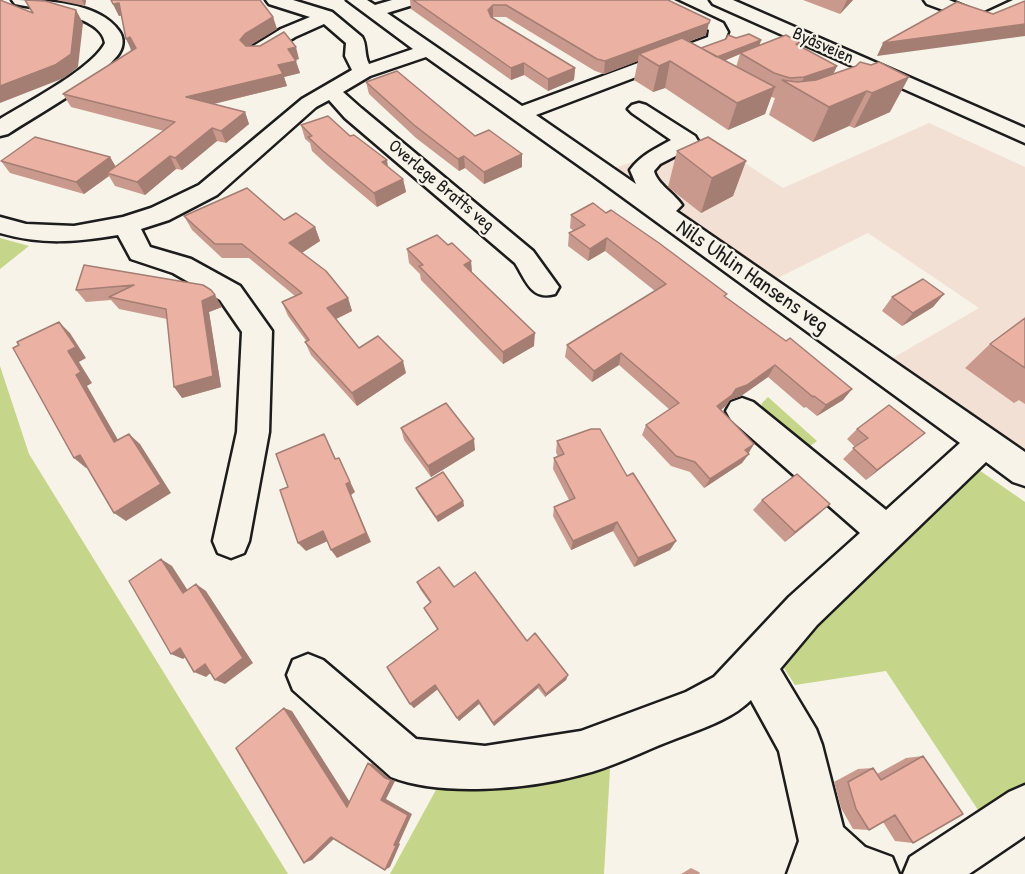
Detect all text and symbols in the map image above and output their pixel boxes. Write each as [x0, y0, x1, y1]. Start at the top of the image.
street label: Byåsveien [789, 23, 857, 69]
street label: Overlege Bratts veg [384, 135, 498, 237]
street label: Nils Uhlin Hansens veg [671, 215, 833, 339]

